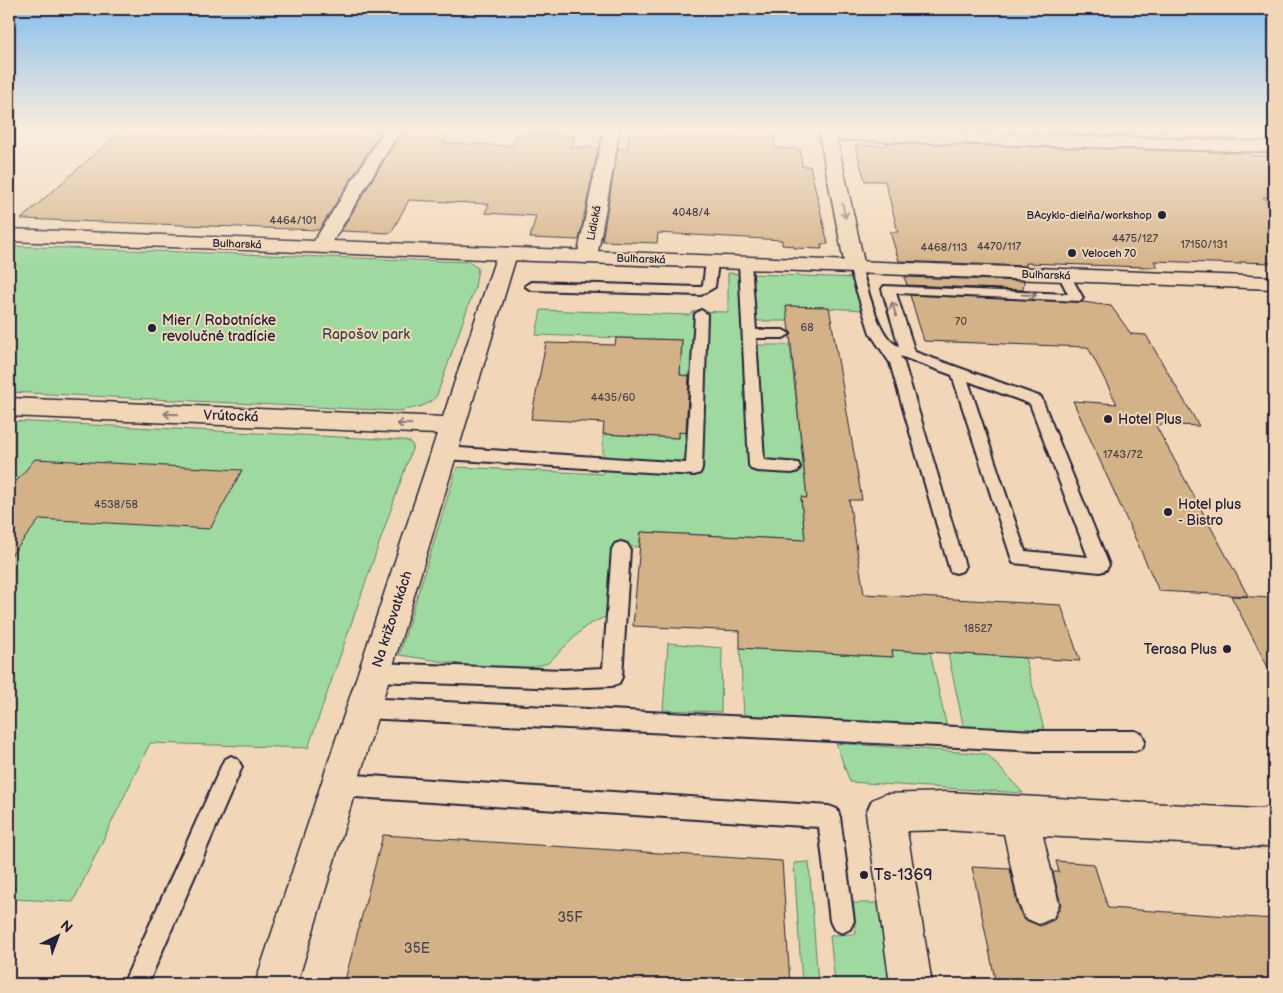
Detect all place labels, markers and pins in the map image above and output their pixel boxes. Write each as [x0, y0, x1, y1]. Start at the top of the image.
place label: BAcyklo-dielňa/workshop [1027, 209, 1152, 222]
marker: BAcyklo-dielňa/workshop [1156, 209, 1168, 221]
marker: Veloceh 70 [1066, 247, 1078, 259]
place label: Veloceh 70 [1082, 247, 1137, 260]
place label: Mier / Robotnícke revolučné tradície [162, 312, 276, 345]
marker: Mier / Robotnícke revolučné tradície [146, 322, 158, 334]
place label: Hotel Plus [1118, 411, 1182, 428]
marker: Hotel Plus [1102, 413, 1114, 425]
place label: Hotel plus - Bistro [1178, 496, 1241, 529]
marker: Hotel plus - Bistro [1162, 506, 1174, 518]
place label: Terasa Plus [1144, 641, 1217, 658]
marker: Terasa Plus [1221, 643, 1233, 655]
place label: Ts-1369 [874, 866, 932, 885]
marker: Ts-1369 [858, 869, 870, 881]

